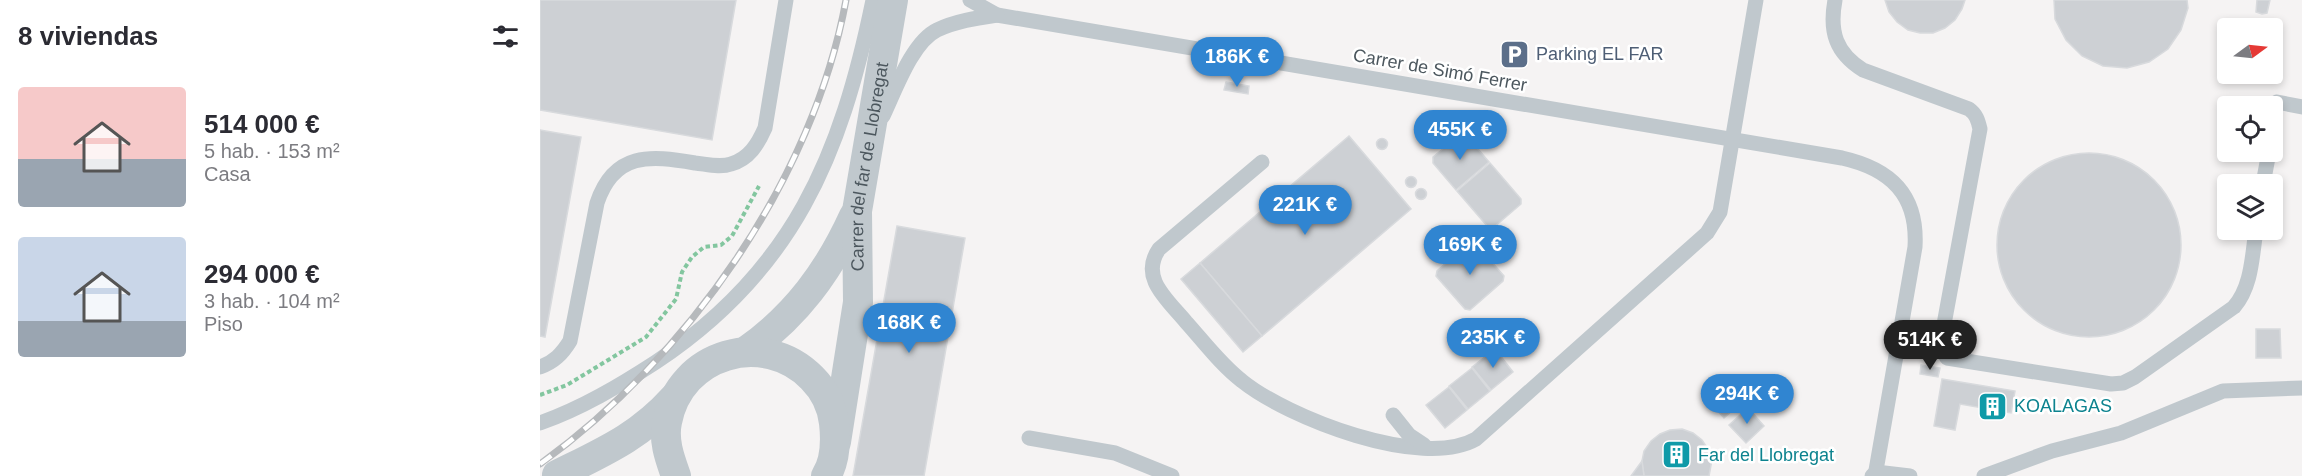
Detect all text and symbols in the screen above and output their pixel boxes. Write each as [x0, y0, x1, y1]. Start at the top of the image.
north arrow [2217, 18, 2283, 84]
map controls [2217, 18, 2283, 240]
icon: filters [489, 20, 522, 53]
text: 8 viviendas [18, 21, 158, 51]
pin: 186K € [1188, 37, 1286, 88]
parking icon: Parking EL FAR [1499, 38, 1531, 70]
place label: Parking EL FAR [1536, 44, 1663, 64]
text: 186K € [1205, 45, 1269, 67]
street label: Carrer de Simó Ferrer [1352, 45, 1528, 95]
street label: Carrer del far de Llobregat [846, 61, 892, 271]
button: locate [2217, 96, 2283, 162]
text: 514 000 € [204, 109, 320, 139]
pin: 455K € [1411, 110, 1509, 161]
icon: home [66, 111, 138, 183]
text: 455K € [1428, 118, 1492, 140]
text: 5 hab. · 153 m² [204, 140, 340, 162]
text: Casa [204, 163, 251, 185]
button: layers [2217, 174, 2283, 240]
pin: 221K € [1256, 185, 1354, 236]
text: 221K € [1273, 193, 1337, 215]
pin: 169K € [1421, 225, 1519, 276]
text: 169K € [1438, 233, 1502, 255]
text: 294 000 € [204, 259, 320, 289]
icon: home [66, 261, 138, 333]
text: 3 hab. · 104 m² [204, 290, 340, 312]
pin: 168K € [860, 303, 958, 354]
text: 168K € [877, 311, 941, 333]
text: Piso [204, 313, 243, 335]
pin: 235K € [1444, 318, 1542, 369]
pin: 514K € [1881, 320, 1979, 371]
text: 235K € [1461, 326, 1525, 348]
text: 514K € [1898, 328, 1962, 350]
pin: 294K € [1698, 374, 1796, 425]
text: 294K € [1715, 382, 1779, 404]
building icon: KOALAGAS [1977, 390, 2009, 422]
place label: KOALAGAS [2014, 396, 2112, 416]
building icon: Far del Llobregat [1661, 439, 1693, 471]
place label: Far del Llobregat [1698, 445, 1834, 465]

